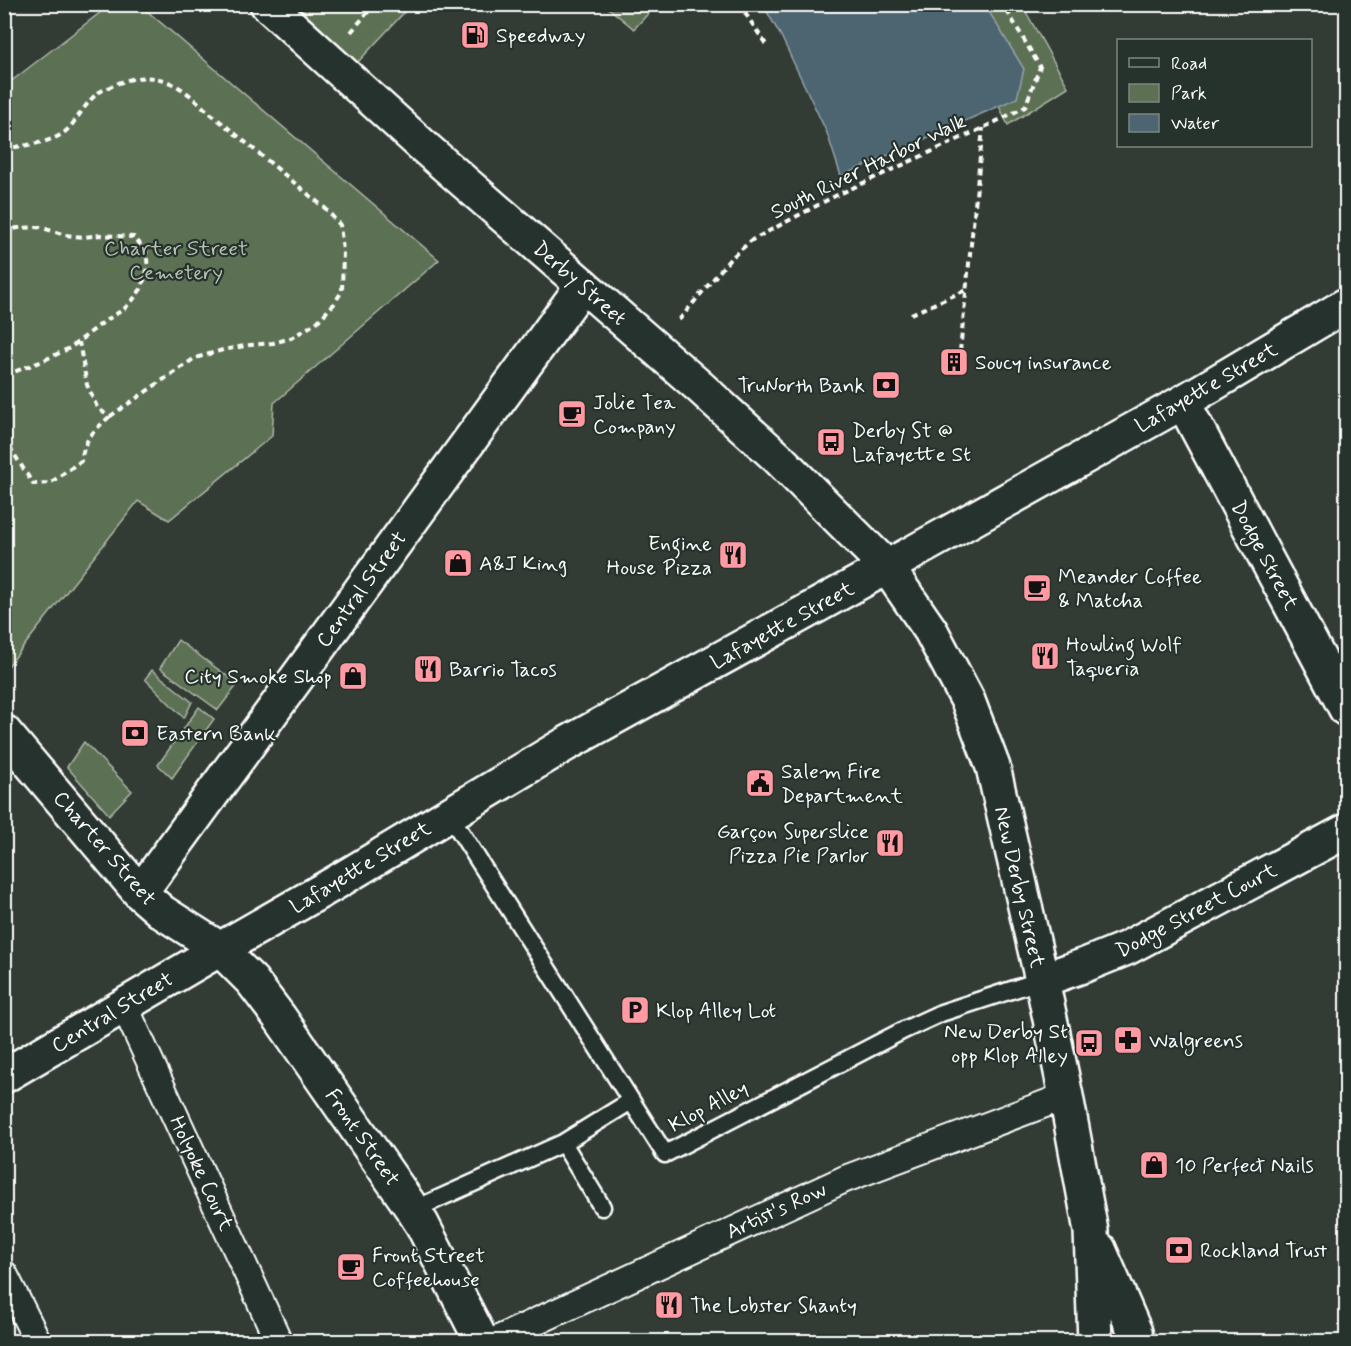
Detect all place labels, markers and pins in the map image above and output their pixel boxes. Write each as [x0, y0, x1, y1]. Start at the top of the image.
fuel station icon: Speedway [459, 19, 491, 51]
place label: Speedway [496, 22, 585, 50]
building icon: Soucy insurance [938, 346, 970, 378]
place label: Soucy insurance [975, 349, 1112, 377]
bank icon: TruNorth Bank [870, 369, 902, 401]
place label: TruNorth Bank [737, 372, 865, 400]
place label: Jolie Tea Company [593, 389, 676, 441]
cafe icon: Jolie Tea Company [556, 398, 588, 430]
place label: Derby St @ Lafayette St [852, 417, 971, 469]
bus stop icon: Derby St @ Lafayette St [815, 426, 847, 458]
place label: Engine House Pizza [606, 530, 712, 582]
restaurant icon: Engine House Pizza [717, 539, 749, 571]
shop icon: A&J King [442, 547, 474, 579]
place label: A&J King [479, 550, 567, 578]
place label: Meander Coffee & Matcha [1058, 563, 1202, 615]
cafe icon: Meander Coffee & Matcha [1021, 572, 1053, 604]
place label: Howling Wolf Taqueria [1066, 631, 1182, 683]
restaurant icon: Howling Wolf Taqueria [1029, 640, 1061, 672]
restaurant icon: Barrio Tacos [412, 653, 444, 685]
place label: Barrio Tacos [449, 656, 557, 684]
shop icon: City Smoke Shop [337, 660, 369, 692]
place label: City Smoke Shop [184, 663, 332, 691]
bank icon: Eastern Bank [119, 717, 151, 749]
place label: Eastern Bank [156, 720, 276, 748]
place label: Salem Fire Department [781, 758, 904, 810]
public building icon: Salem Fire Department [744, 767, 776, 799]
place label: Garçon Superslice Pizza Pie Parlor [717, 818, 869, 870]
restaurant icon: Garçon Superslice Pizza Pie Parlor [874, 827, 906, 859]
parking icon: Klop Alley Lot [619, 994, 651, 1026]
place label: Klop Alley Lot [656, 997, 776, 1025]
place label: New Derby St opp Klop Alley [944, 1018, 1068, 1070]
pharmacy icon: Walgreens [1112, 1024, 1144, 1056]
bus stop icon: New Derby St opp Klop Alley [1073, 1027, 1105, 1059]
place label: Walgreens [1149, 1027, 1243, 1056]
shop icon: 10 Perfect Nails [1138, 1149, 1170, 1181]
place label: 10 Perfect Nails [1175, 1152, 1314, 1180]
bank icon: Rockland Trust [1163, 1234, 1195, 1266]
place label: Rockland Trust [1200, 1237, 1328, 1265]
place label: Front Street Coffeehouse [372, 1242, 485, 1294]
cafe icon: Front Street Coffeehouse [335, 1251, 367, 1283]
restaurant icon: The Lobster Shanty [653, 1289, 685, 1321]
place label: The Lobster Shanty [690, 1292, 857, 1320]

